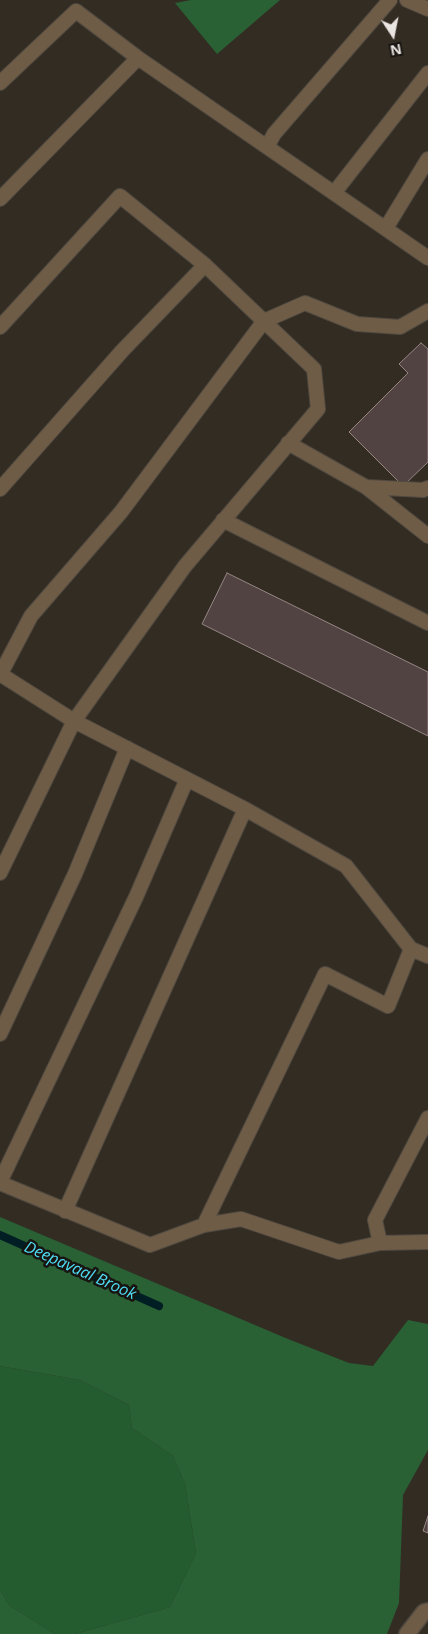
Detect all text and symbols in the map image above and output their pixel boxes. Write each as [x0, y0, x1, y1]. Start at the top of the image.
north arrow [368, 10, 418, 60]
text: N [389, 40, 403, 61]
water label: Deepavaal Brook [21, 1238, 139, 1304]

